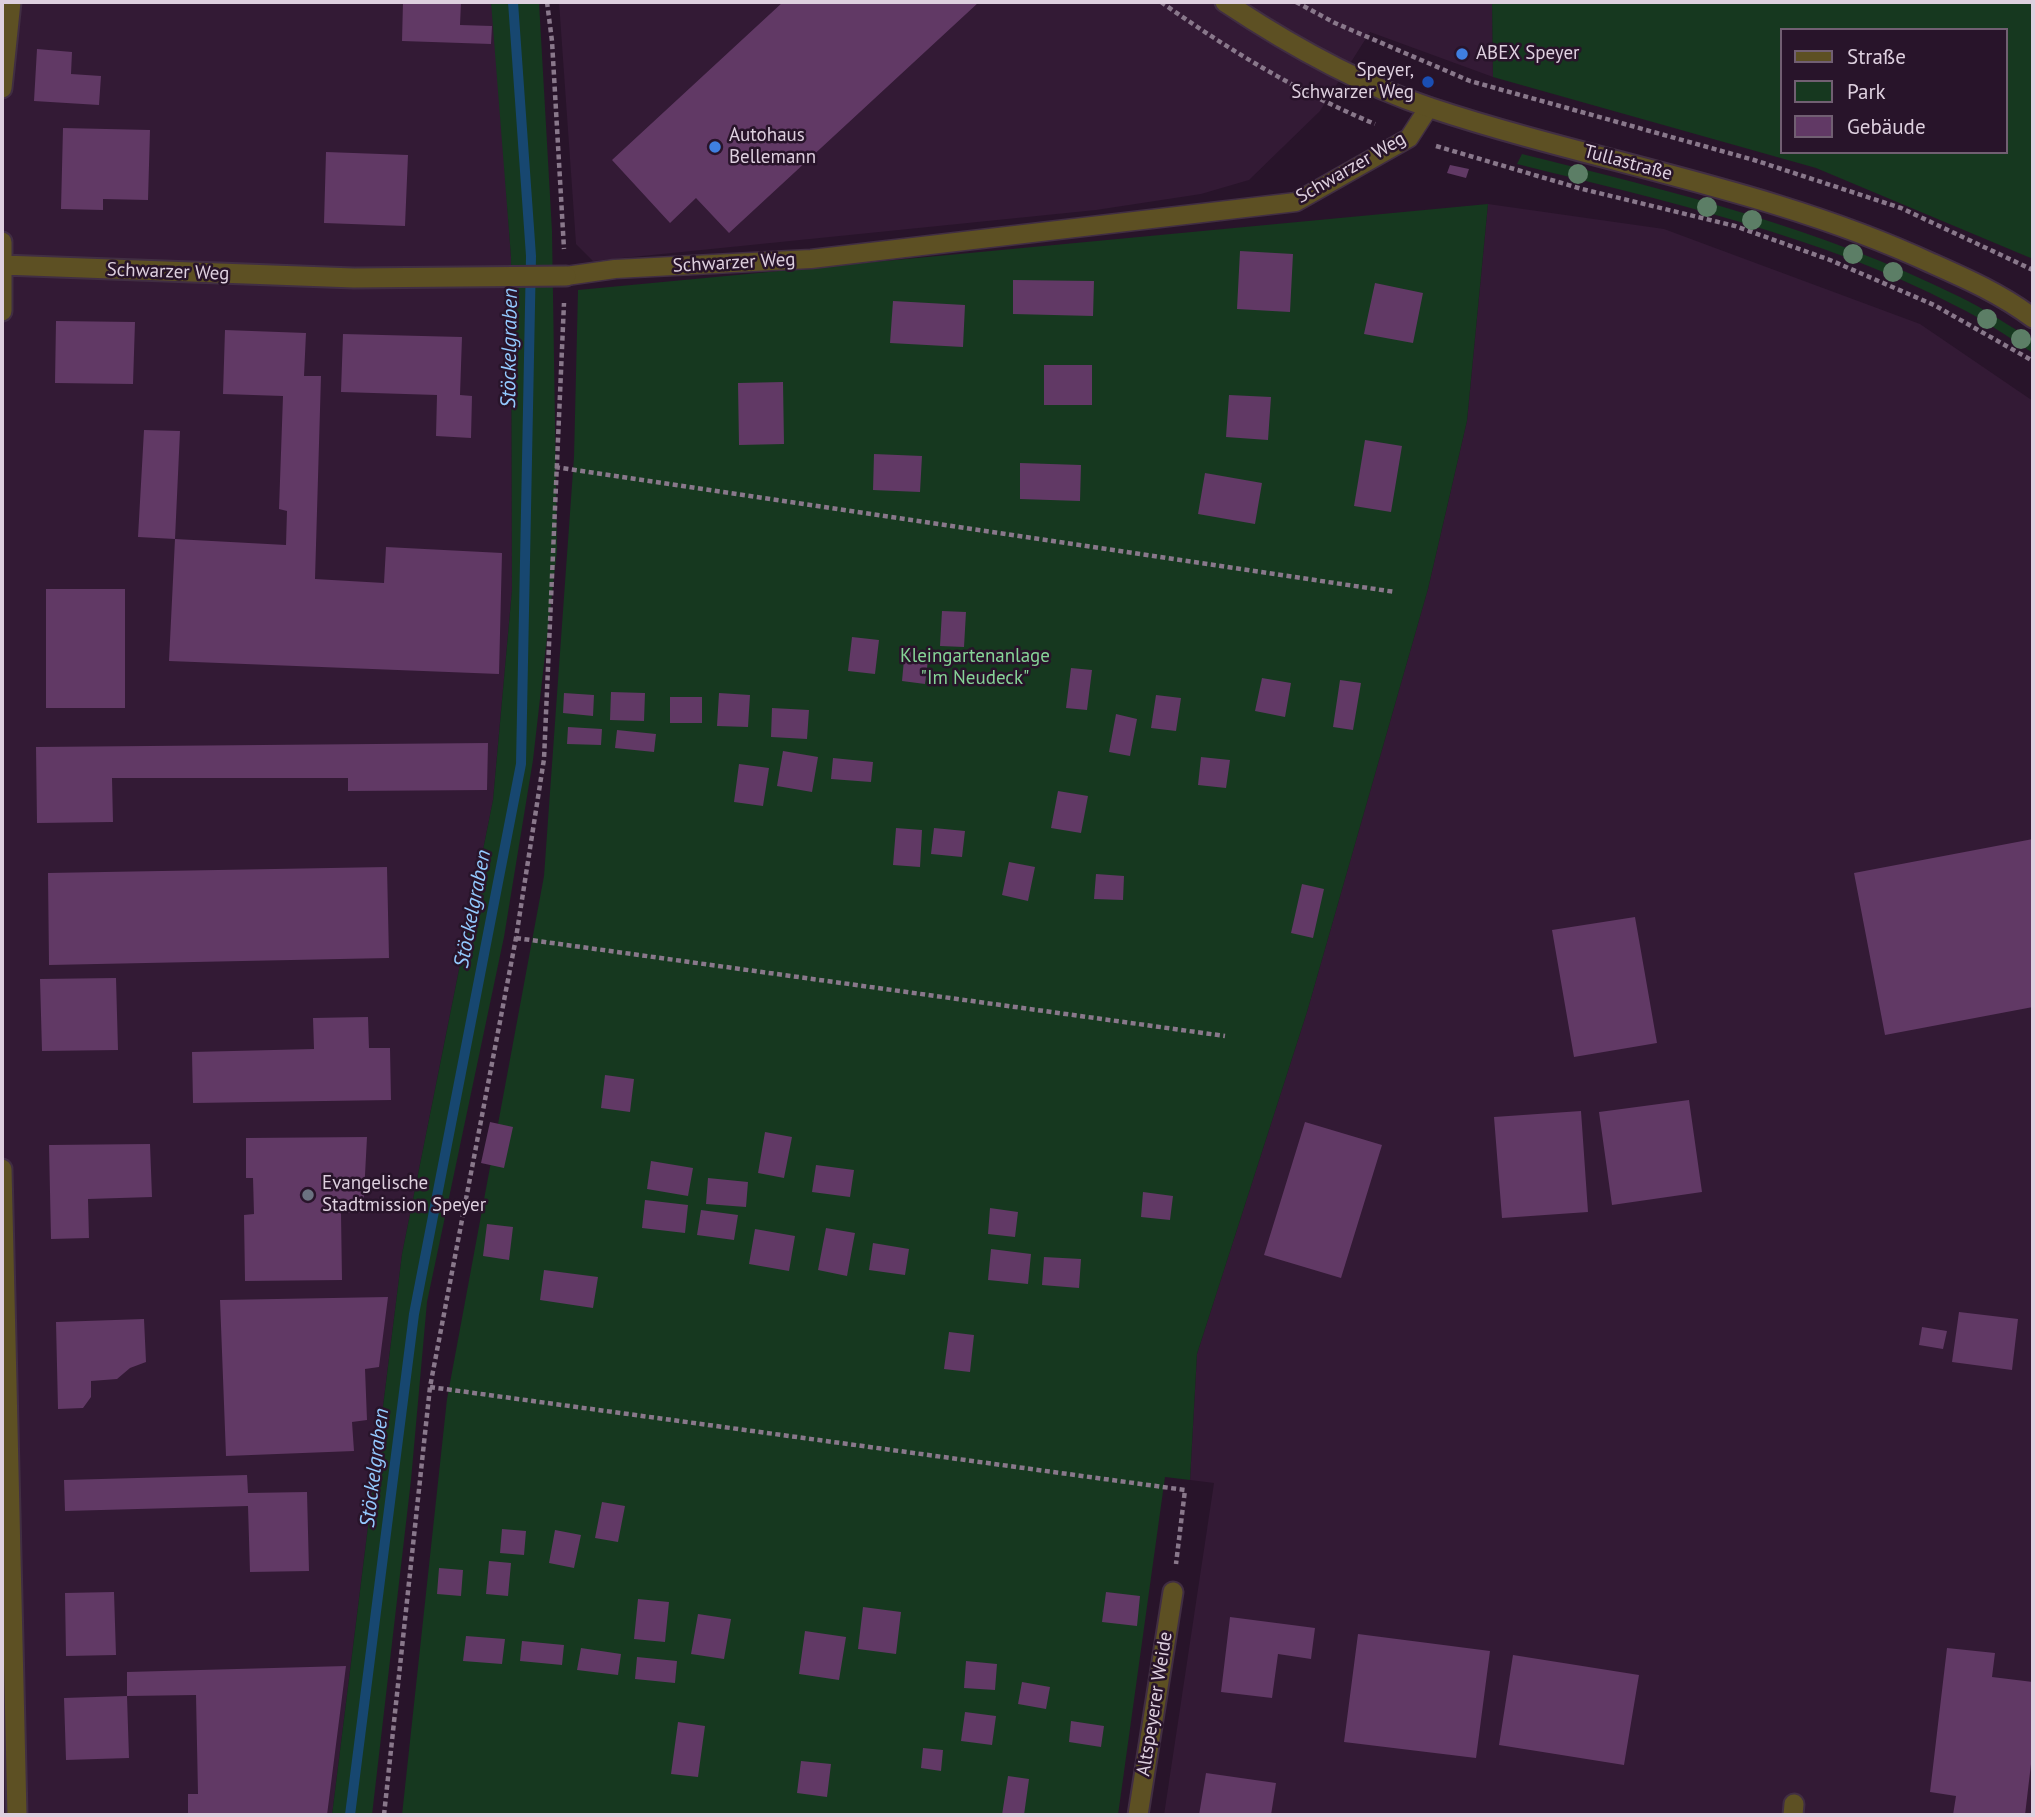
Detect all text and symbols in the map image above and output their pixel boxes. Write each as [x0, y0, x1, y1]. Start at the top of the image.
legend [1780, 28, 2007, 154]
place label: ABEX Speyer [1476, 43, 1580, 65]
text: Straße [1847, 43, 1906, 70]
marker: ABEX Speyer [1454, 46, 1470, 62]
place label: Speyer, Schwarzer Weg [1291, 60, 1414, 104]
marker: Speyer, Schwarzer Weg [1420, 74, 1436, 90]
text: Park [1847, 78, 1886, 105]
text: Gebäude [1847, 113, 1926, 140]
place label: Autohaus Bellemann [729, 125, 816, 169]
street label: Schwarzer Weg [1292, 127, 1410, 209]
marker: Autohaus Bellemann [707, 139, 723, 155]
street label: Tullastraße [1581, 140, 1675, 186]
street label: Schwarzer Weg [672, 248, 796, 278]
street label: Schwarzer Weg [106, 258, 230, 286]
water label: Stöckelgraben [496, 288, 524, 408]
park label: Kleingartenanlage "Im Neudeck" [900, 646, 1050, 690]
water label: Stöckelgraben [449, 848, 497, 970]
place label: Evangelische Stadtmission Speyer [322, 1173, 486, 1217]
marker: Evangelische Stadtmission Speyer [300, 1187, 316, 1203]
water label: Stöckelgraben [355, 1407, 395, 1529]
street label: Altspeyerer Weide [1132, 1630, 1178, 1778]

